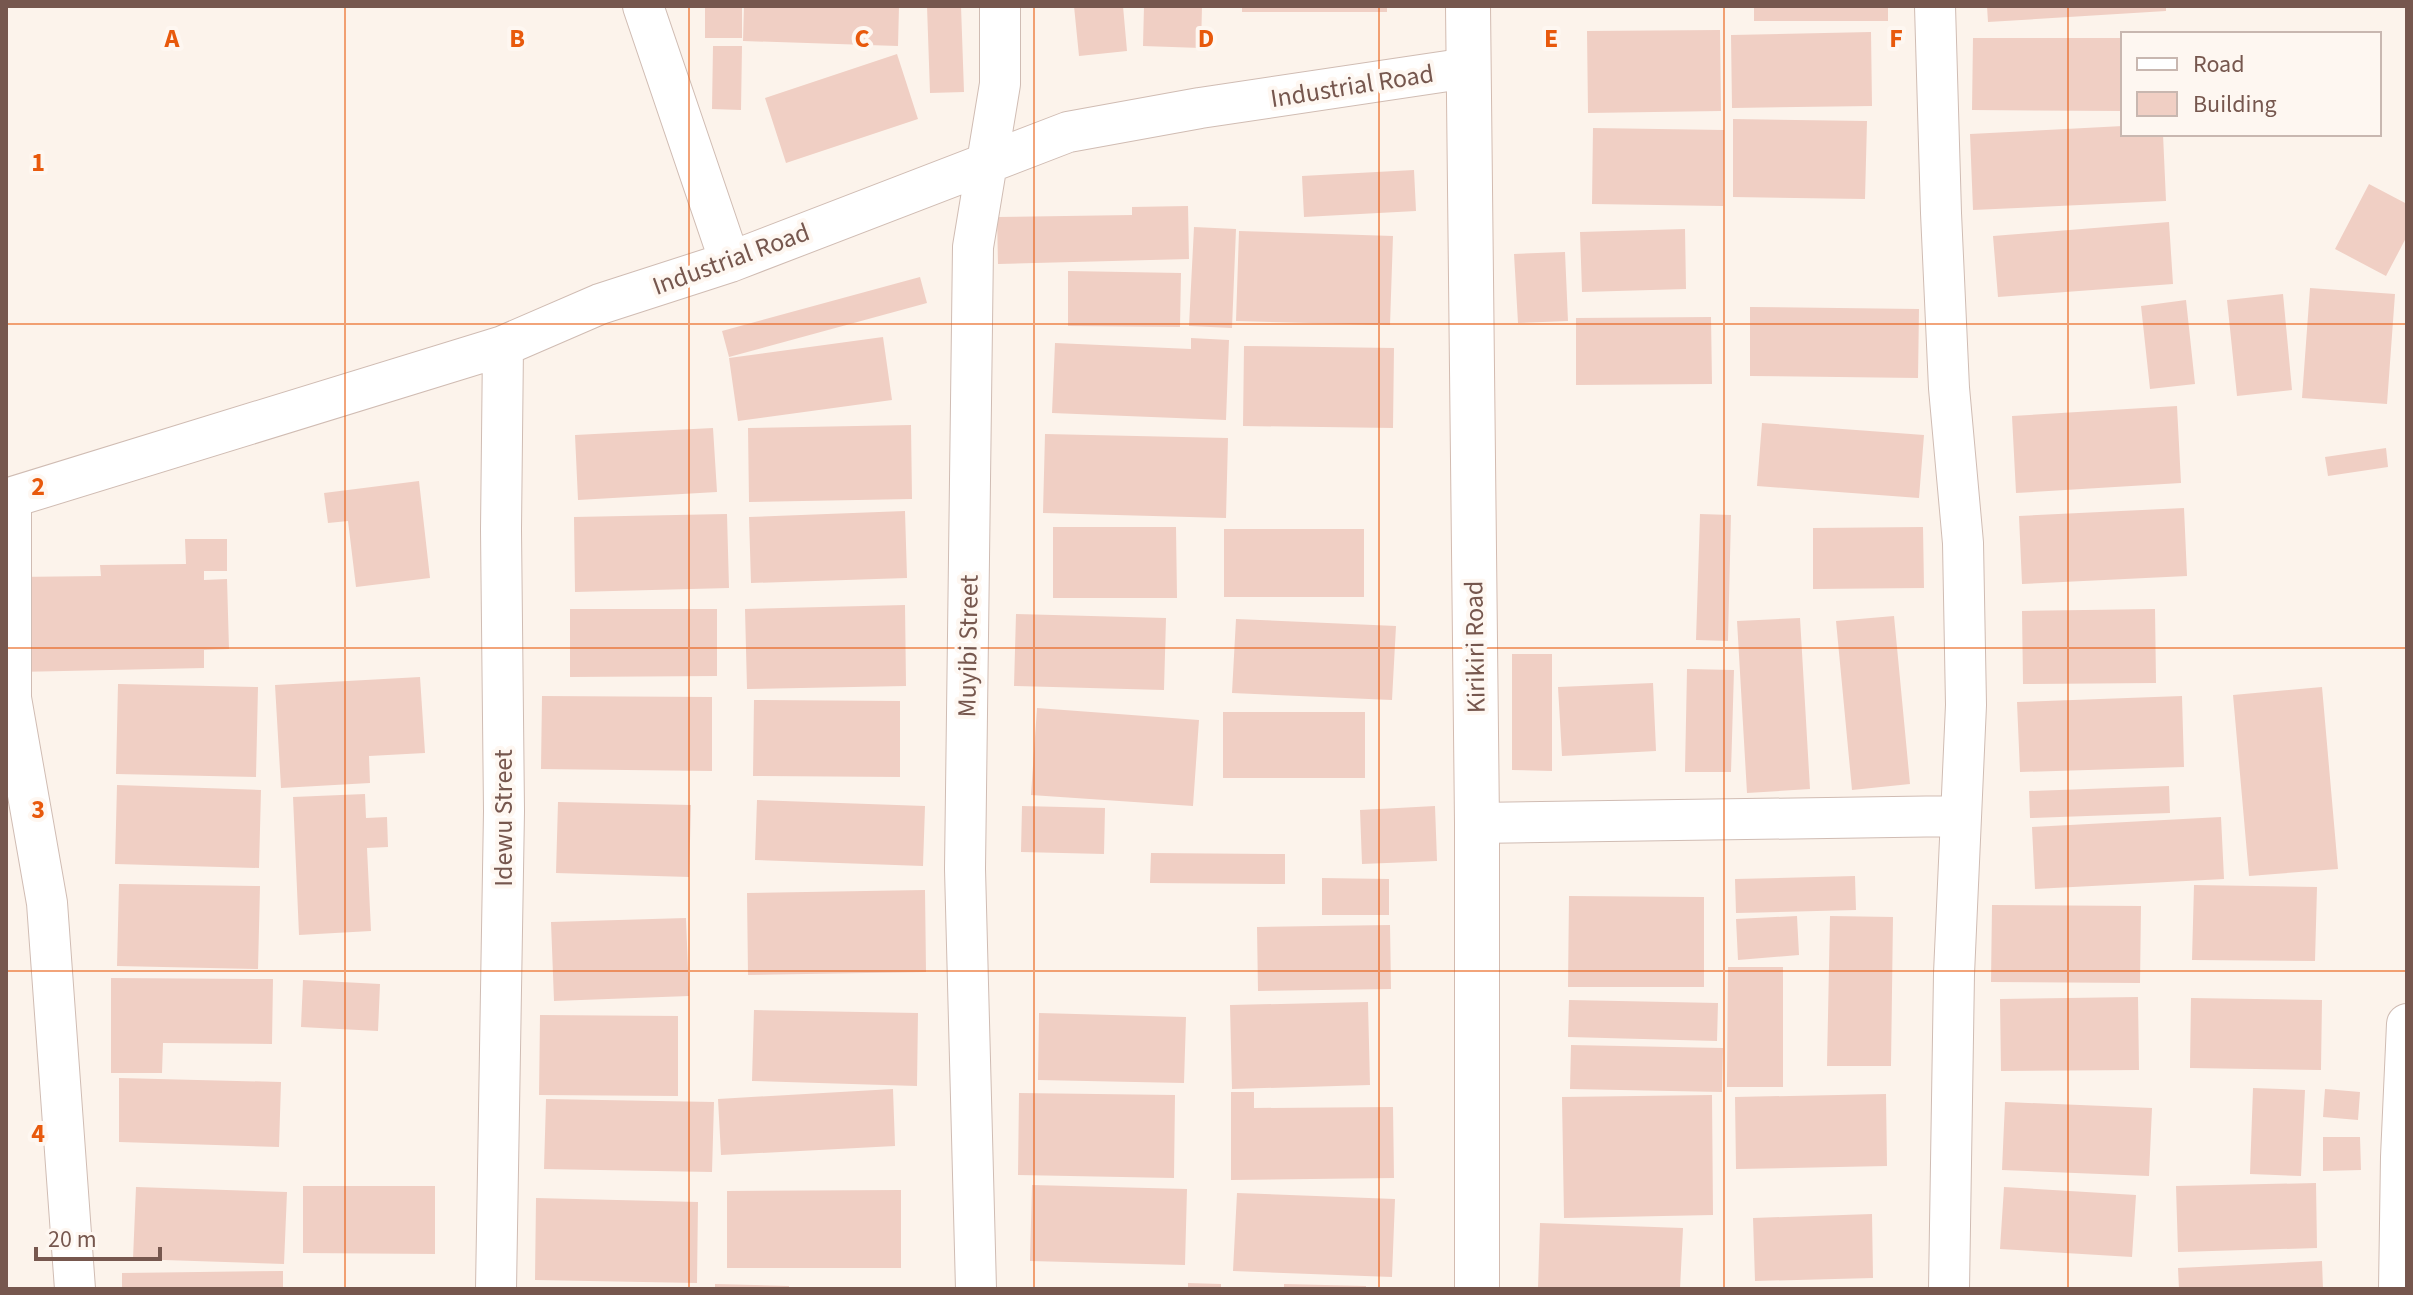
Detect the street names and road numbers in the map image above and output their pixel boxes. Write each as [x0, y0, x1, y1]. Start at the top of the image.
street label: Industrial Road [1268, 55, 1436, 117]
street label: Industrial Road [647, 213, 815, 305]
street label: Muyibi Street [948, 574, 988, 718]
street label: Kirikiri Road [1455, 580, 1495, 714]
street label: Idewu Street [485, 749, 522, 887]

